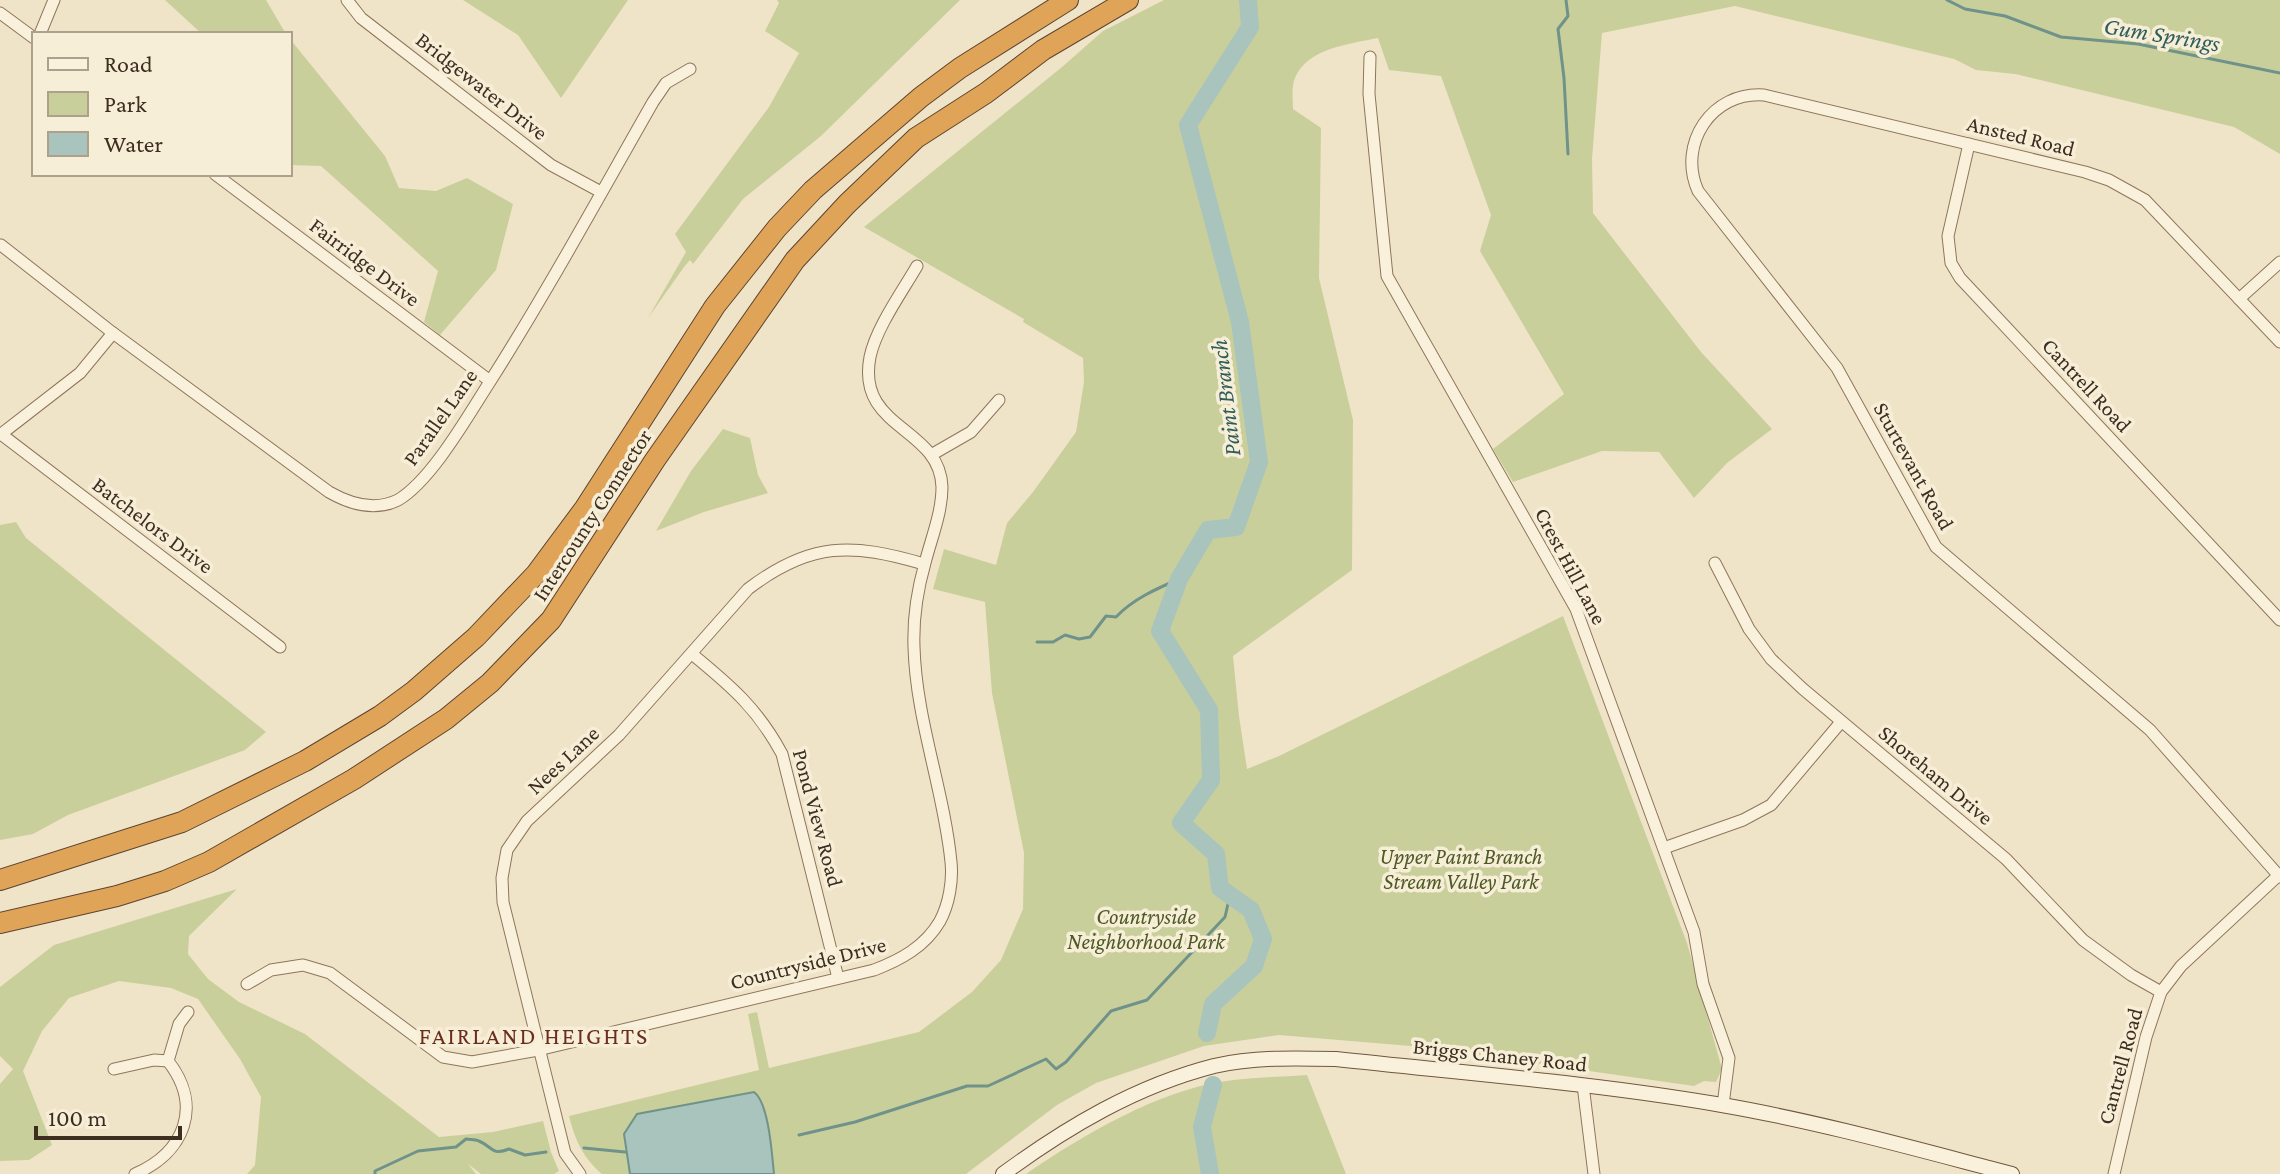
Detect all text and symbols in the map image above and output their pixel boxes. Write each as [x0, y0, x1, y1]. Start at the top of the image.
water label: Gum Springs [2102, 12, 2222, 57]
street label: Bridgewater Drive [411, 27, 553, 145]
legend [32, 32, 292, 176]
text: Road [104, 50, 153, 77]
text: Park [104, 90, 147, 117]
street label: Ansted Road [1965, 111, 2078, 162]
text: Water [104, 130, 163, 157]
street label: Fairridge Drive [305, 212, 425, 312]
street label: Cantrell Road [2037, 333, 2137, 438]
water label: Paint Branch [1204, 338, 1246, 458]
street label: Parallel Lane [398, 364, 482, 470]
street label: Sturtevant Road [1869, 398, 1960, 534]
street label: Intercounty Connector [527, 424, 657, 605]
street label: Batchelors Drive [88, 471, 218, 579]
street label: Crest Hill Lane [1530, 503, 1612, 629]
street label: Nees Lane [522, 720, 604, 800]
street label: Shoreham Drive [1874, 720, 1998, 830]
street label: Pond View Road [788, 746, 848, 890]
park label: Upper Paint Branch Stream Valley Park [1380, 844, 1542, 894]
park label: Countryside Neighborhood Park [1067, 904, 1226, 954]
street label: Countryside Drive [727, 932, 889, 994]
street label: Cantrell Road [2092, 1005, 2148, 1127]
district label: FAIRLAND HEIGHTS [419, 1022, 649, 1049]
street label: Briggs Chaney Road [1412, 1033, 1589, 1077]
scale bar [36, 1090, 180, 1140]
text: 100 m [48, 1104, 107, 1131]

